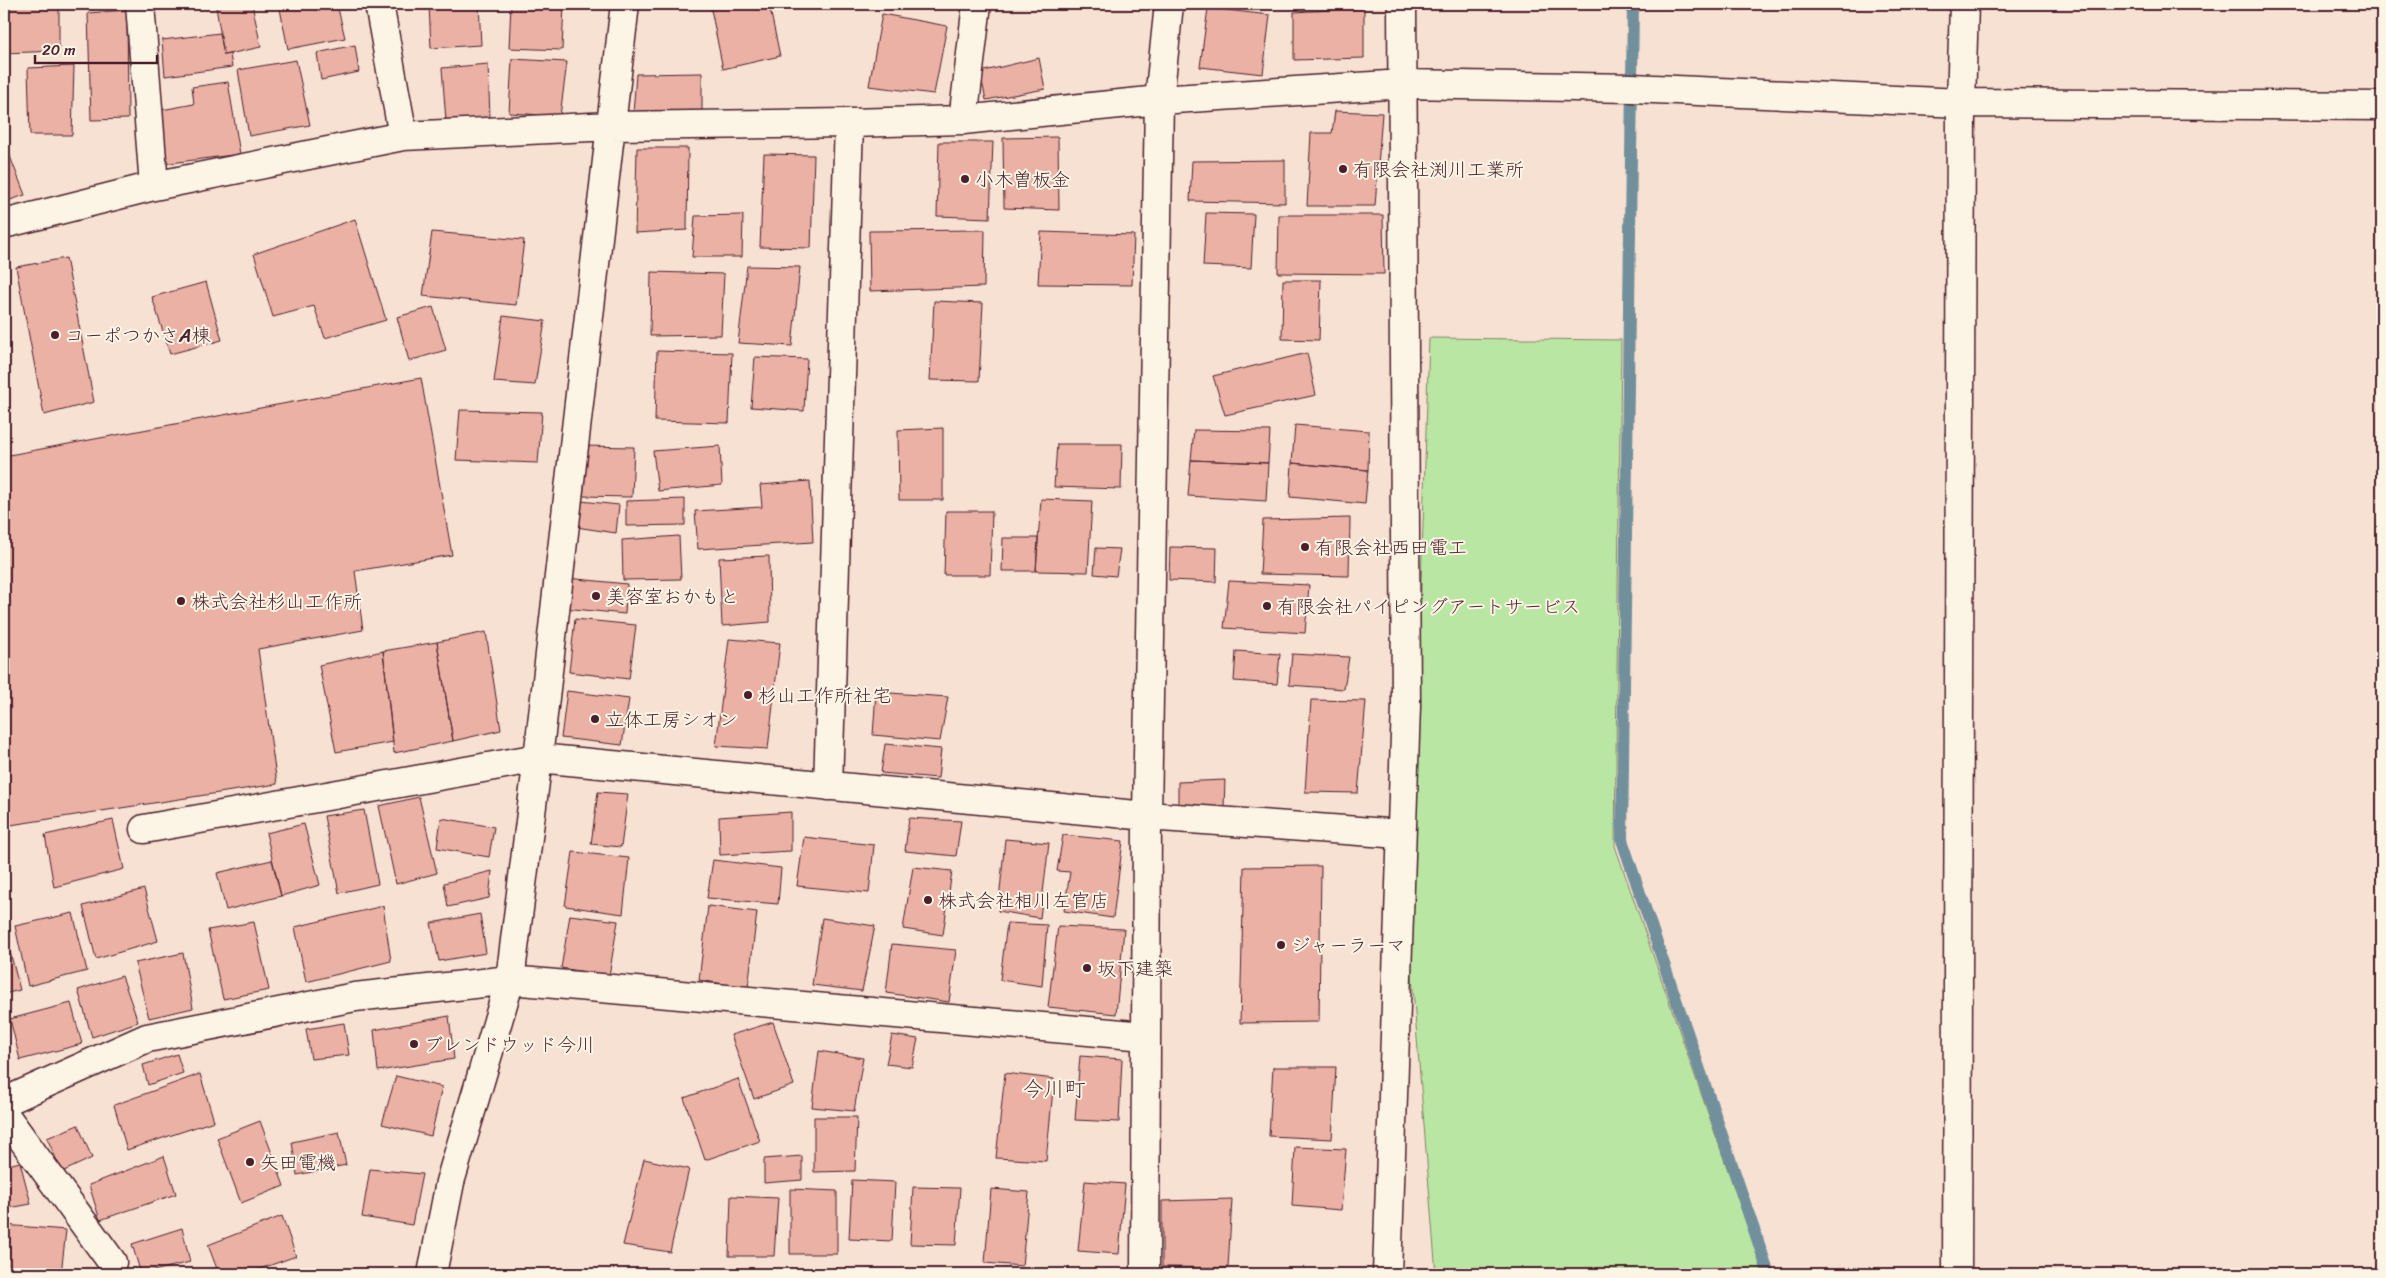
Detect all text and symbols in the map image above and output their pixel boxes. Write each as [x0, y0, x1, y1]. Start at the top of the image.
scale bar [35, 32, 158, 64]
text: 20 m [42, 37, 76, 63]
place label: 有限会社渕川工業所 [1353, 153, 1524, 186]
place label: 小木曽板金 [975, 163, 1070, 196]
marker: 有限会社渕川工業所 [1337, 163, 1349, 175]
marker: 小木曽板金 [959, 173, 971, 185]
place label: コーポつかさA棟 [65, 319, 210, 352]
marker: コーポつかさA棟 [49, 329, 61, 341]
place label: 有限会社西田電工 [1315, 531, 1467, 564]
marker: 有限会社西田電工 [1299, 541, 1311, 553]
place label: 美容室おかもと [606, 580, 739, 613]
place label: 株式会社杉山工作所 [191, 585, 362, 618]
marker: 美容室おかもと [590, 590, 602, 602]
place label: 有限会社パイピングアートサービス [1277, 590, 1580, 623]
marker: 株式会社杉山工作所 [175, 595, 187, 607]
marker: 有限会社パイピングアートサービス [1261, 600, 1273, 612]
place label: 杉山工作所社宅 [758, 679, 891, 712]
marker: 杉山工作所社宅 [742, 689, 754, 701]
place label: 立体工房シオン [605, 703, 738, 736]
marker: 立体工房シオン [589, 713, 601, 725]
place label: 株式会社相川左官店 [938, 884, 1109, 917]
marker: 株式会社相川左官店 [922, 894, 934, 906]
place label: ジャーラーマ [1291, 929, 1405, 962]
marker: ジャーラーマ [1275, 939, 1287, 951]
place label: 坂下建築 [1097, 952, 1173, 985]
marker: 坂下建築 [1081, 962, 1093, 974]
place label: ブレンドウッド今川 [424, 1028, 595, 1061]
marker: ブレンドウッド今川 [408, 1038, 420, 1050]
district label: 今川町 [1023, 1070, 1086, 1108]
place label: 矢田電機 [260, 1146, 336, 1179]
marker: 矢田電機 [244, 1156, 256, 1168]

